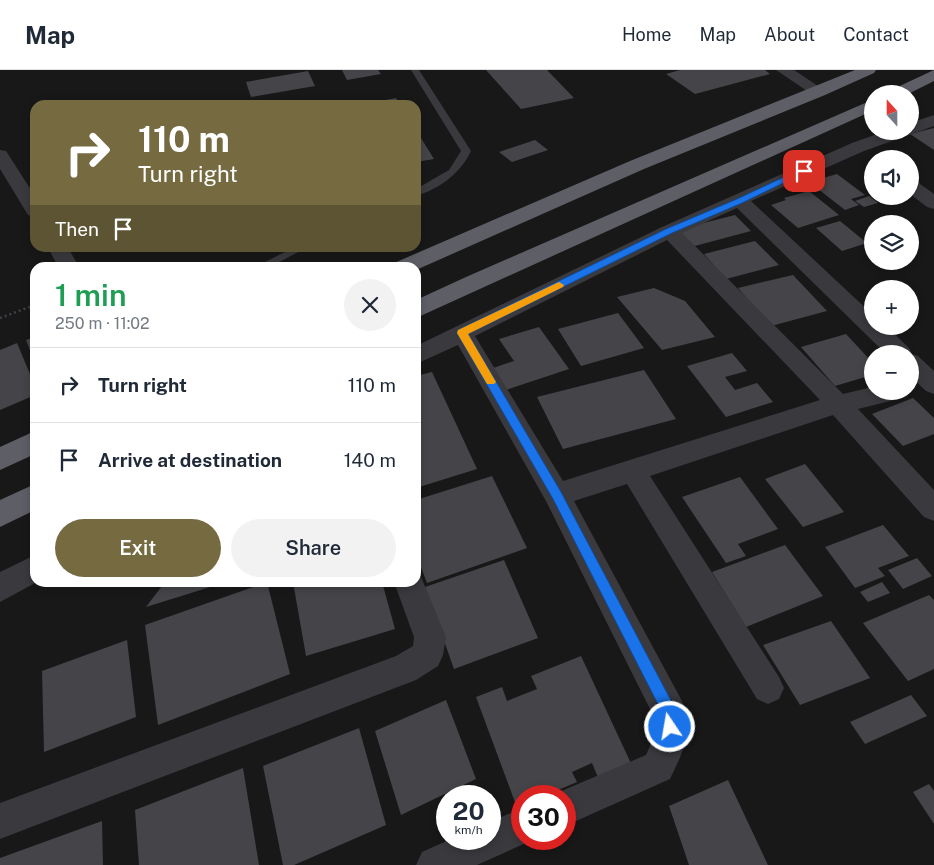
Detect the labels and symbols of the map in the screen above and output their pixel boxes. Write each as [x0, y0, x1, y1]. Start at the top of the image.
north arrow [864, 85, 919, 140]
pin [783, 150, 825, 192]
position arrow [643, 700, 695, 752]
speed limit sign: 30 [511, 785, 576, 850]

